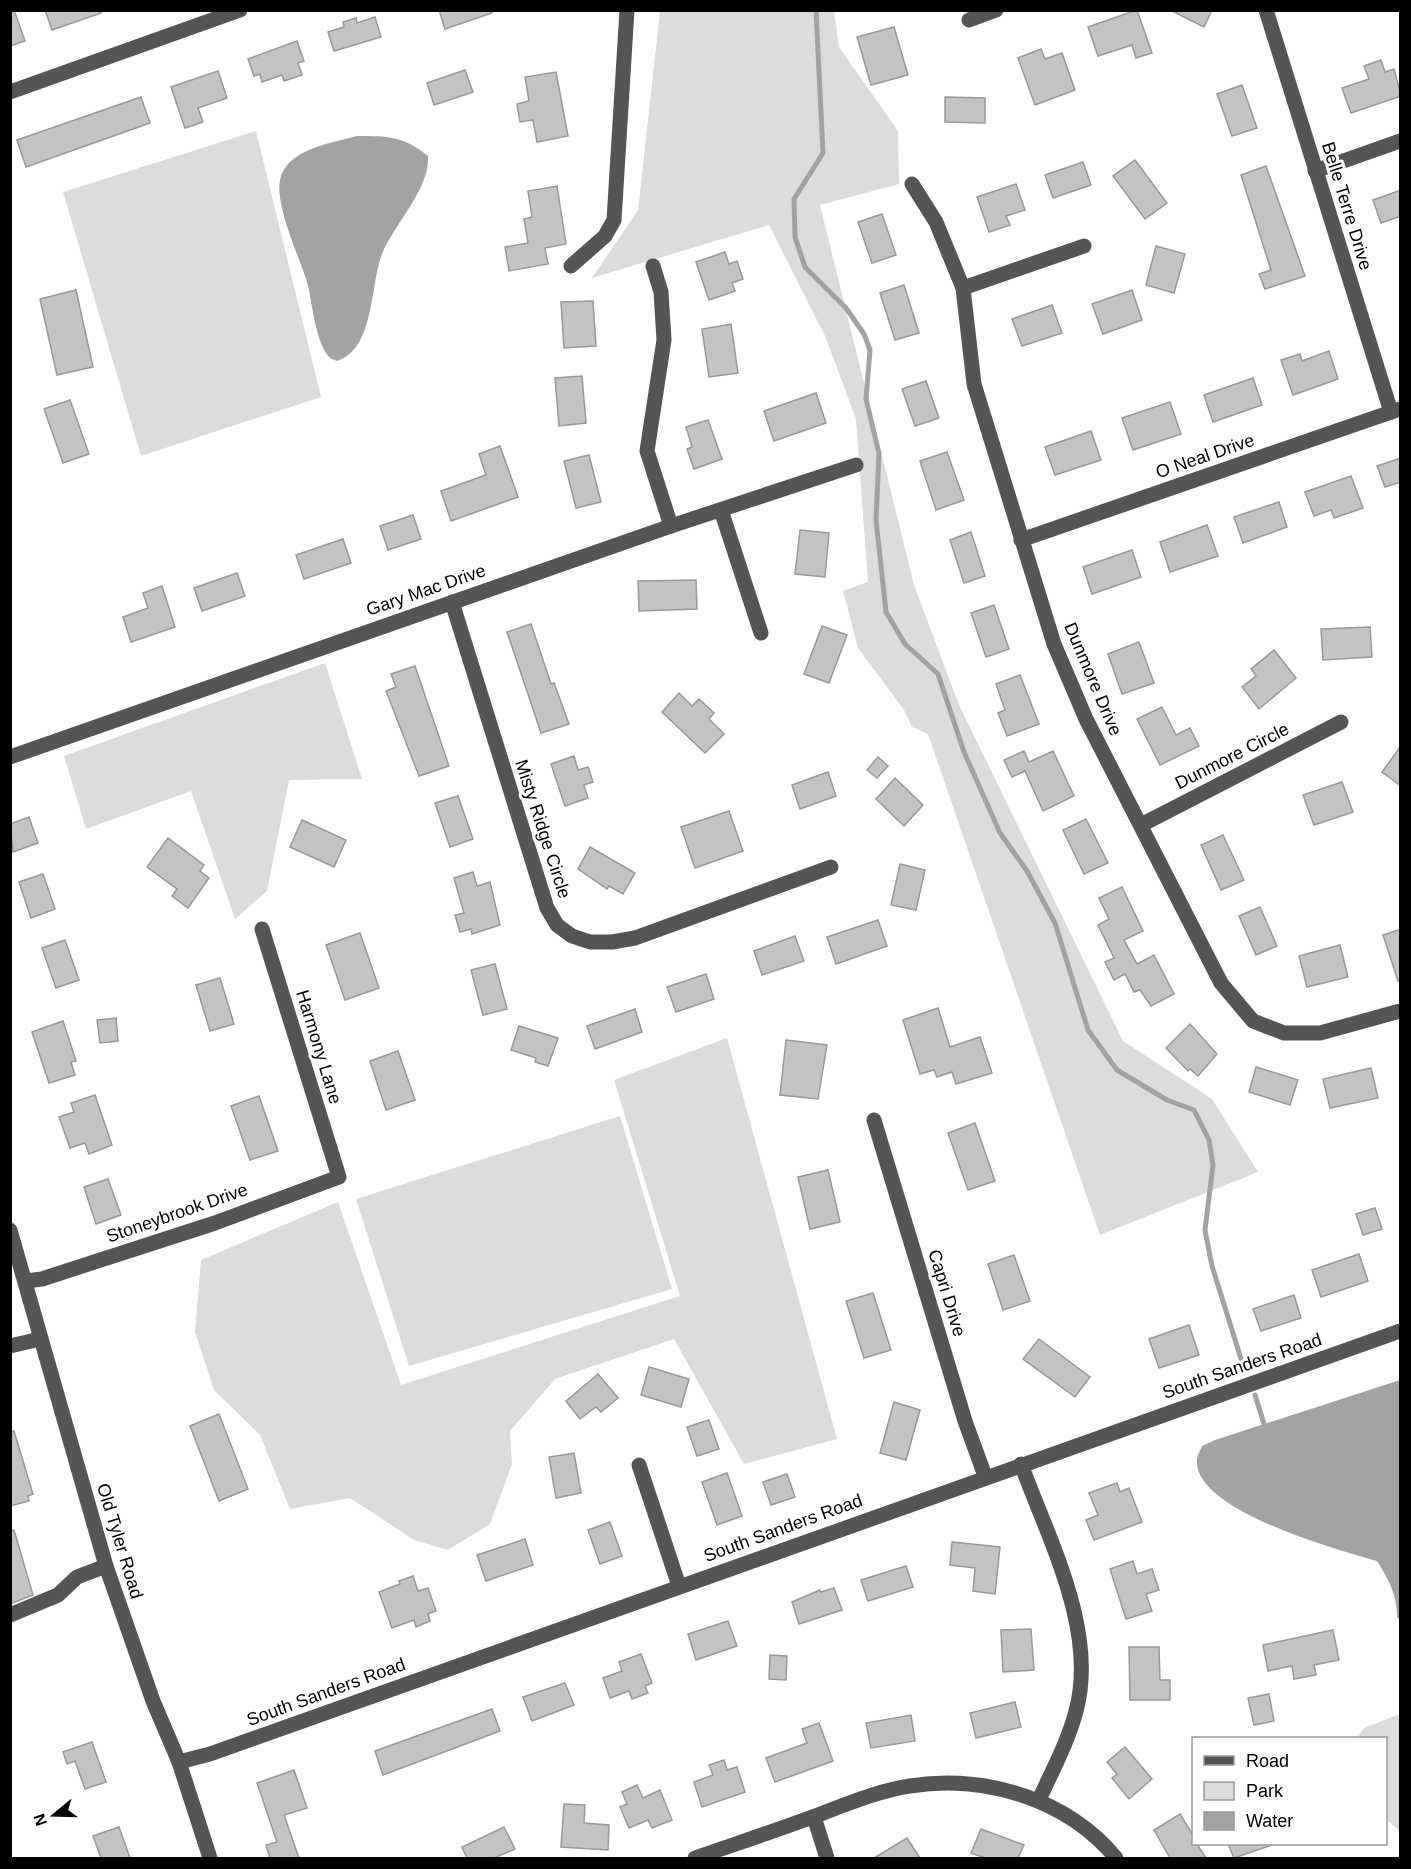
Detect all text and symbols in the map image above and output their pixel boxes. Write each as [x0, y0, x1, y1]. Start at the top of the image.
street label: Belle Terre Drive [1318, 140, 1376, 272]
street label: O Neal Drive [1153, 430, 1257, 482]
street label: Gary Mac Drive [364, 560, 488, 620]
street label: Dunmore Drive [1060, 619, 1126, 739]
street label: Dunmore Circle [1172, 719, 1292, 793]
street label: Misty Ridge Circle [511, 757, 575, 901]
street label: Harmony Lane [292, 988, 346, 1106]
street label: Stoneybrook Drive [104, 1179, 250, 1247]
street label: Capri Drive [924, 1247, 970, 1339]
street label: South Sanders Road [1160, 1329, 1324, 1403]
street label: Old Tyler Road [93, 1481, 147, 1601]
street label: South Sanders Road [701, 1490, 865, 1566]
street label: South Sanders Road [244, 1654, 408, 1730]
legend [1192, 1737, 1387, 1845]
text: Road [1246, 1751, 1289, 1771]
text: Park [1246, 1781, 1284, 1801]
north arrow [24, 1785, 84, 1845]
text: N [30, 1811, 50, 1828]
text: Water [1246, 1811, 1293, 1831]

